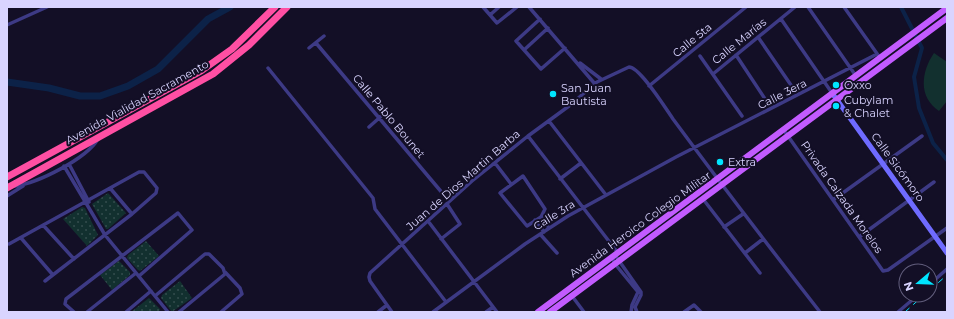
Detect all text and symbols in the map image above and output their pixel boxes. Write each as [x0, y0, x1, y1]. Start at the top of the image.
street label: Calle Marías [709, 14, 769, 67]
street label: Calle 5ta [669, 20, 715, 60]
street label: Avenida Vialidad Sacramento [63, 57, 211, 147]
street label: Calle Pablo Bounet [350, 71, 429, 161]
street label: Calle 3era [755, 76, 809, 112]
place label: Oxxo [844, 78, 872, 92]
marker: Oxxo [831, 80, 841, 90]
place label: San Juan Bautista [561, 81, 611, 108]
marker: San Juan Bautista [548, 89, 558, 99]
place label: Cubylam & Chalet [844, 93, 893, 120]
marker: Cubylam & Chalet [831, 101, 841, 111]
street label: Juan de Dios Martin Barba [402, 127, 523, 234]
street label: Calle Sicómoro [868, 130, 928, 204]
street label: Privada Calzada Morelos [798, 138, 886, 256]
place label: Extra [728, 155, 756, 169]
marker: Extra [715, 157, 725, 167]
street label: Avenida Heroico Colegio Militar [566, 168, 714, 280]
street label: Calle 3ra [531, 197, 577, 233]
north arrow [898, 263, 938, 303]
text: N [900, 280, 917, 293]

